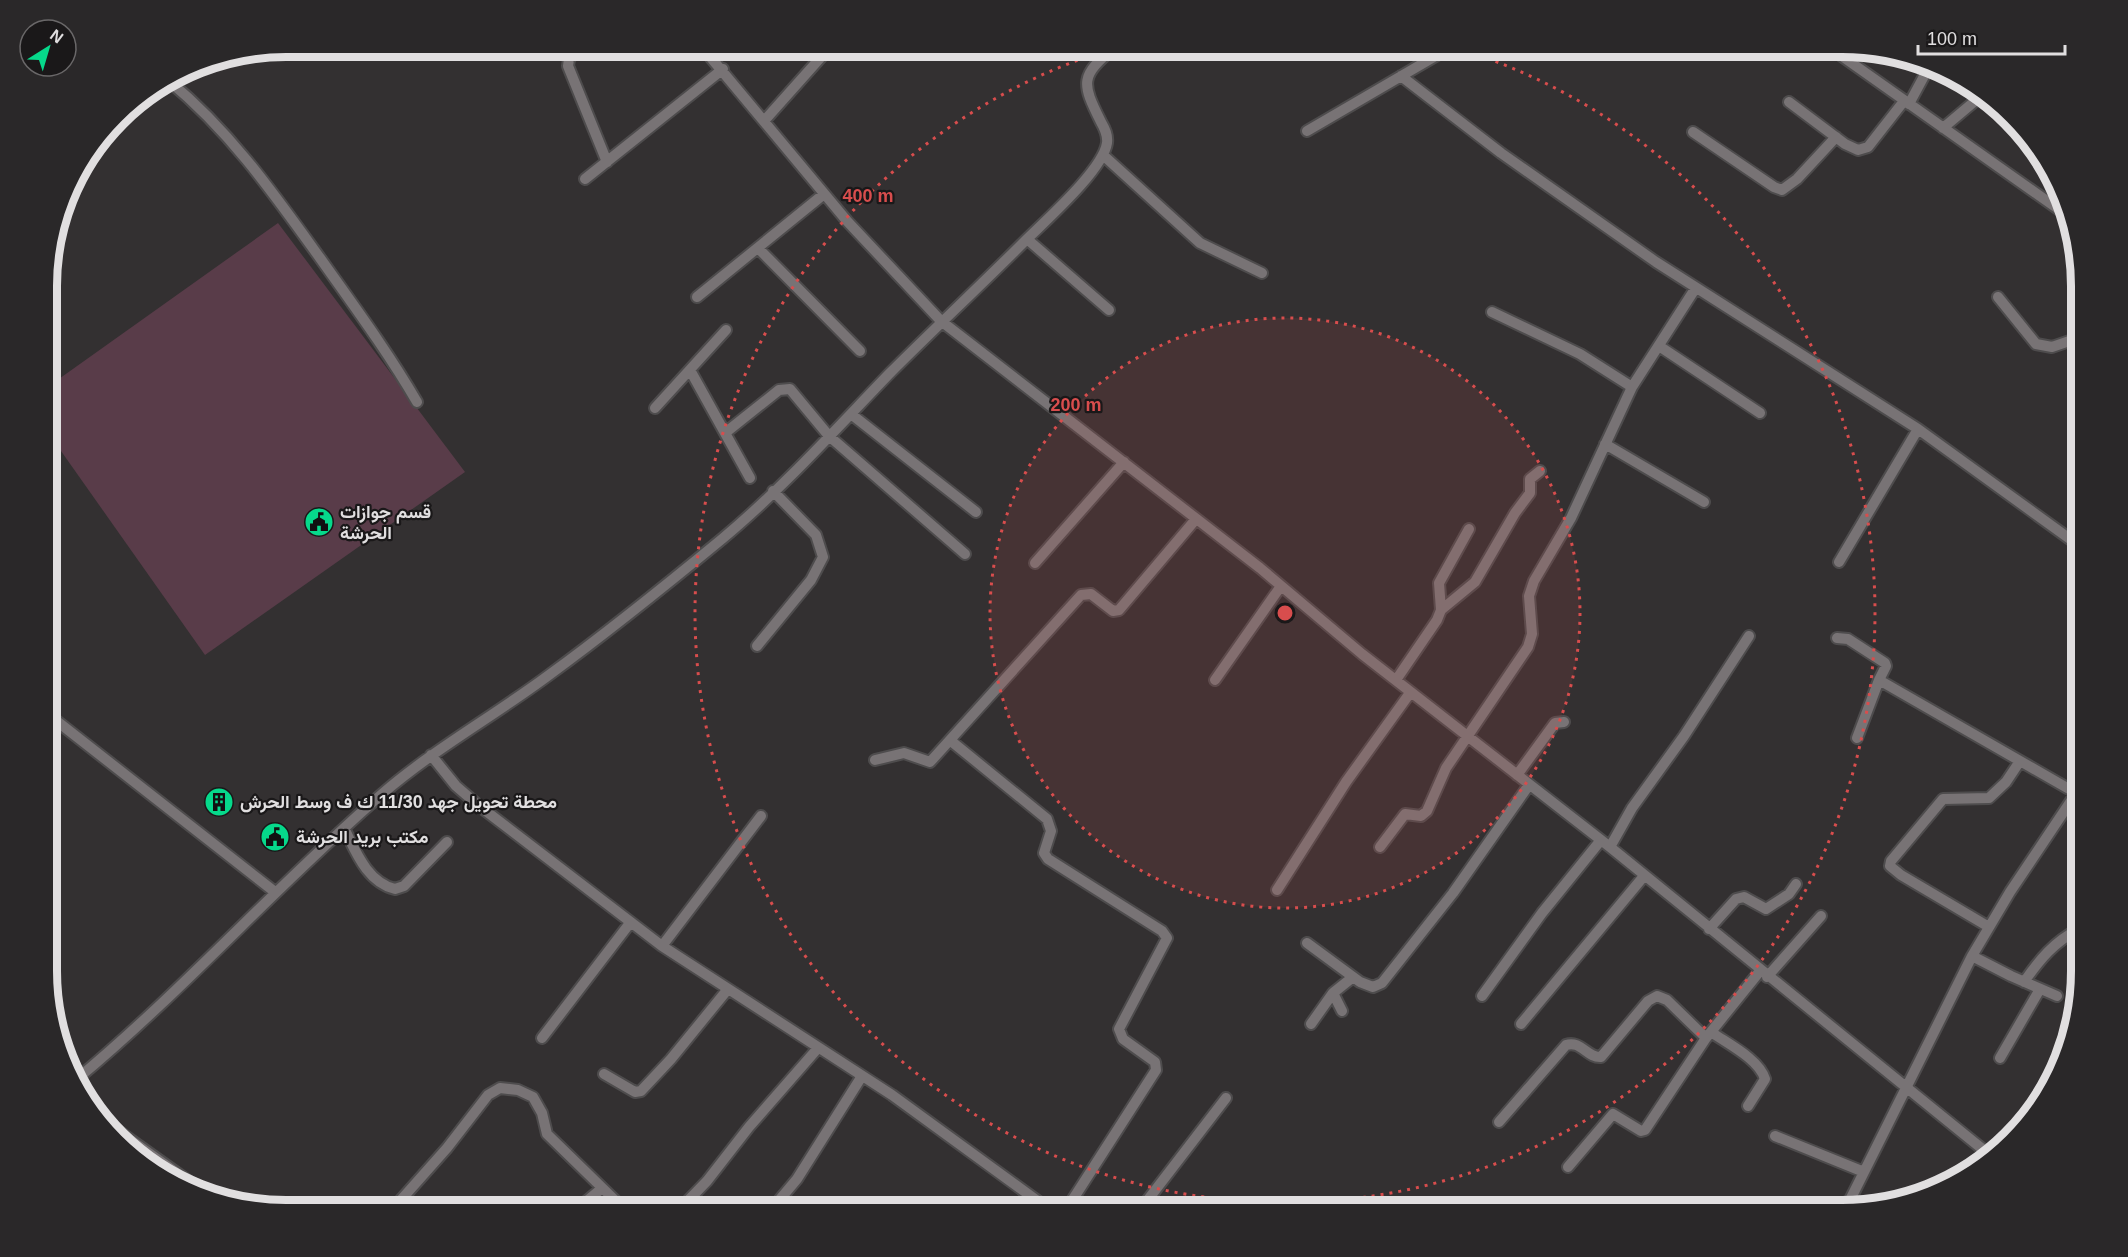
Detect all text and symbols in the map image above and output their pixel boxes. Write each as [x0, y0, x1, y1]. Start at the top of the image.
north arrow [18, 18, 78, 78]
scale bar [1918, 18, 2065, 56]
text: N [47, 26, 66, 47]
text: 100 m [1927, 29, 1977, 49]
text: 400 m [842, 186, 894, 206]
text: 200 m [1050, 395, 1102, 415]
place label: قسم جوازات الحرشة [340, 502, 431, 544]
public building icon: قسم جوازات الحرشة [303, 506, 335, 538]
centre of rings [1275, 603, 1295, 623]
building icon: محطة تحويل جهد 11/30 ك ف وسط الحرش [203, 786, 235, 818]
place label: محطة تحويل جهد 11/30 ك ف وسط الحرش [240, 792, 557, 813]
public building icon: مكتب بريد الحرشة [259, 821, 291, 853]
place label: مكتب بريد الحرشة [296, 827, 429, 848]

